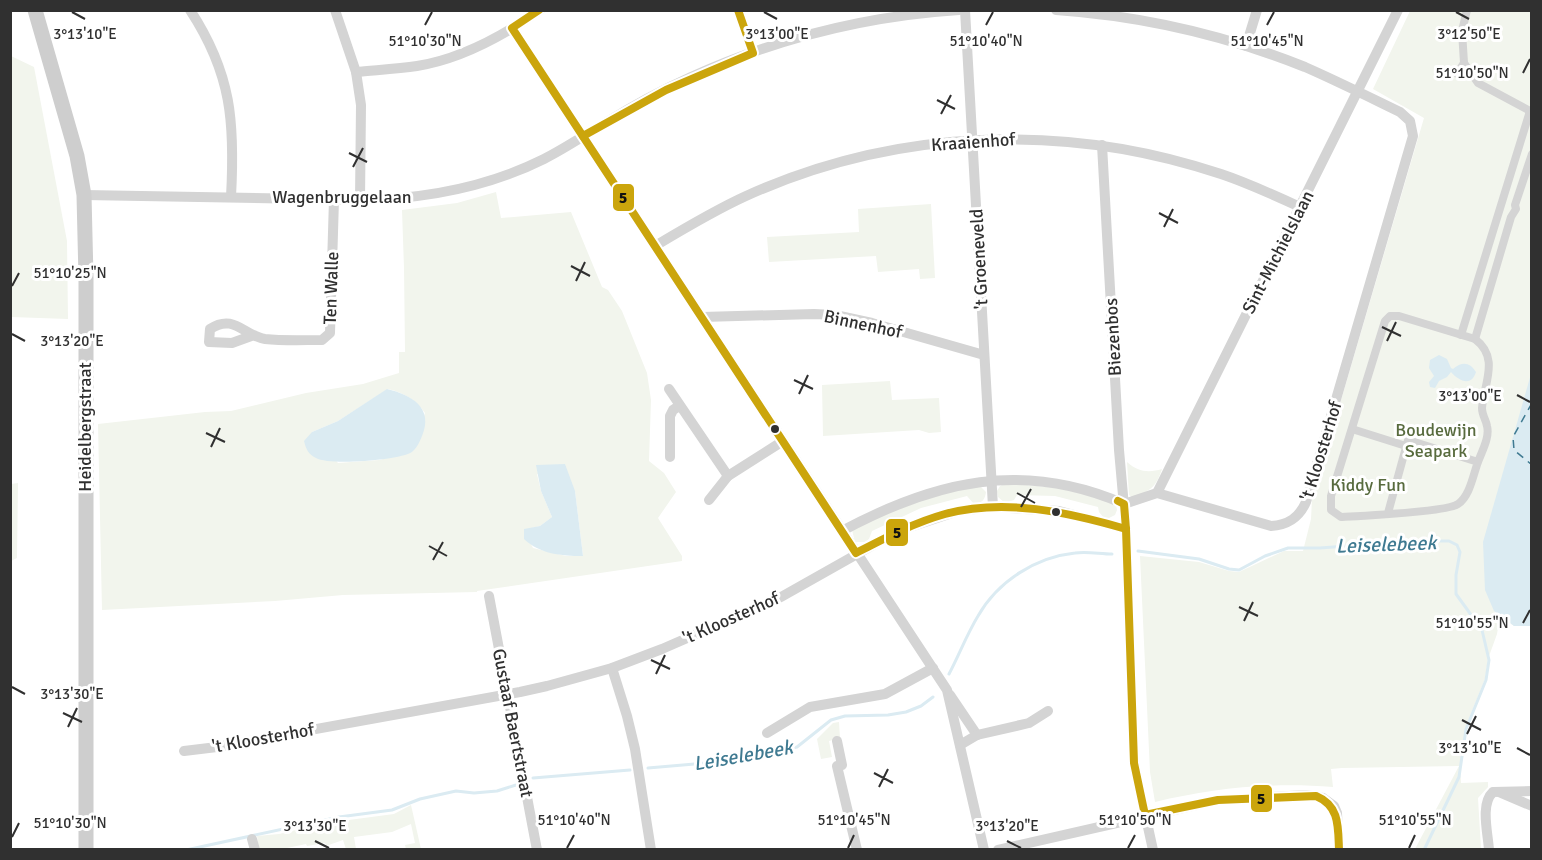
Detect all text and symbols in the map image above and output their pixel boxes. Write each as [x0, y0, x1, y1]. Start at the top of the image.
text: 3°13'10"E [53, 25, 117, 43]
text: 3°13'00"E [745, 25, 809, 43]
text: 3°12'50"E [1437, 25, 1501, 43]
text: 51°10'30"N [388, 32, 462, 50]
text: 51°10'40"N [949, 32, 1023, 50]
text: 51°10'45"N [1230, 32, 1304, 50]
text: 51°10'50"N [1435, 64, 1509, 82]
street label: Kraaienhof [930, 128, 1017, 156]
line badge: 5 [612, 183, 635, 212]
street label: Wagenbruggelaan [272, 186, 412, 208]
street label: Sint-Michielslaan [1237, 187, 1319, 317]
text: 5 [619, 188, 627, 208]
street label: 't Groeneveld [965, 208, 993, 310]
street label: Ten Walle [319, 251, 343, 325]
text: 51°10'25"N [33, 264, 107, 282]
street label: Biezenbos [1100, 297, 1126, 377]
street label: Binnenhof [822, 305, 905, 343]
text: 3°13'20"E [40, 332, 104, 350]
street label: Heidelbergstraat [74, 362, 96, 492]
text: 3°13'00"E [1438, 387, 1502, 405]
street label: 't Kloosterhof [1295, 398, 1347, 504]
park label: Boudewijn Seapark [1395, 419, 1477, 462]
unlabelled marker [769, 423, 781, 435]
park label: Kiddy Fun [1330, 474, 1406, 496]
unlabelled marker [1050, 506, 1062, 518]
line badge: 5 [885, 518, 909, 547]
text: 5 [893, 523, 901, 543]
water label: Leiselebeek [1335, 530, 1439, 559]
street label: 't Kloosterhof [679, 587, 784, 649]
text: 51°10'55"N [1435, 614, 1509, 632]
street label: Gustaaf Baertstraat [488, 647, 538, 799]
text: 3°13'30"E [40, 685, 104, 703]
street label: 't Kloosterhof [210, 718, 317, 758]
water label: Leiselebeek [691, 734, 797, 777]
text: 3°13'10"E [1438, 739, 1502, 757]
line badge: 5 [1250, 784, 1273, 813]
text: 5 [1257, 789, 1265, 809]
text: 51°10'40"N [537, 811, 611, 829]
text: 51°10'45"N [817, 811, 891, 829]
text: 51°10'50"N [1098, 811, 1172, 829]
text: 51°10'55"N [1378, 811, 1452, 829]
text: 51°10'30"N [33, 814, 107, 832]
text: 3°13'30"E [283, 817, 347, 835]
text: 3°13'20"E [975, 817, 1039, 835]

